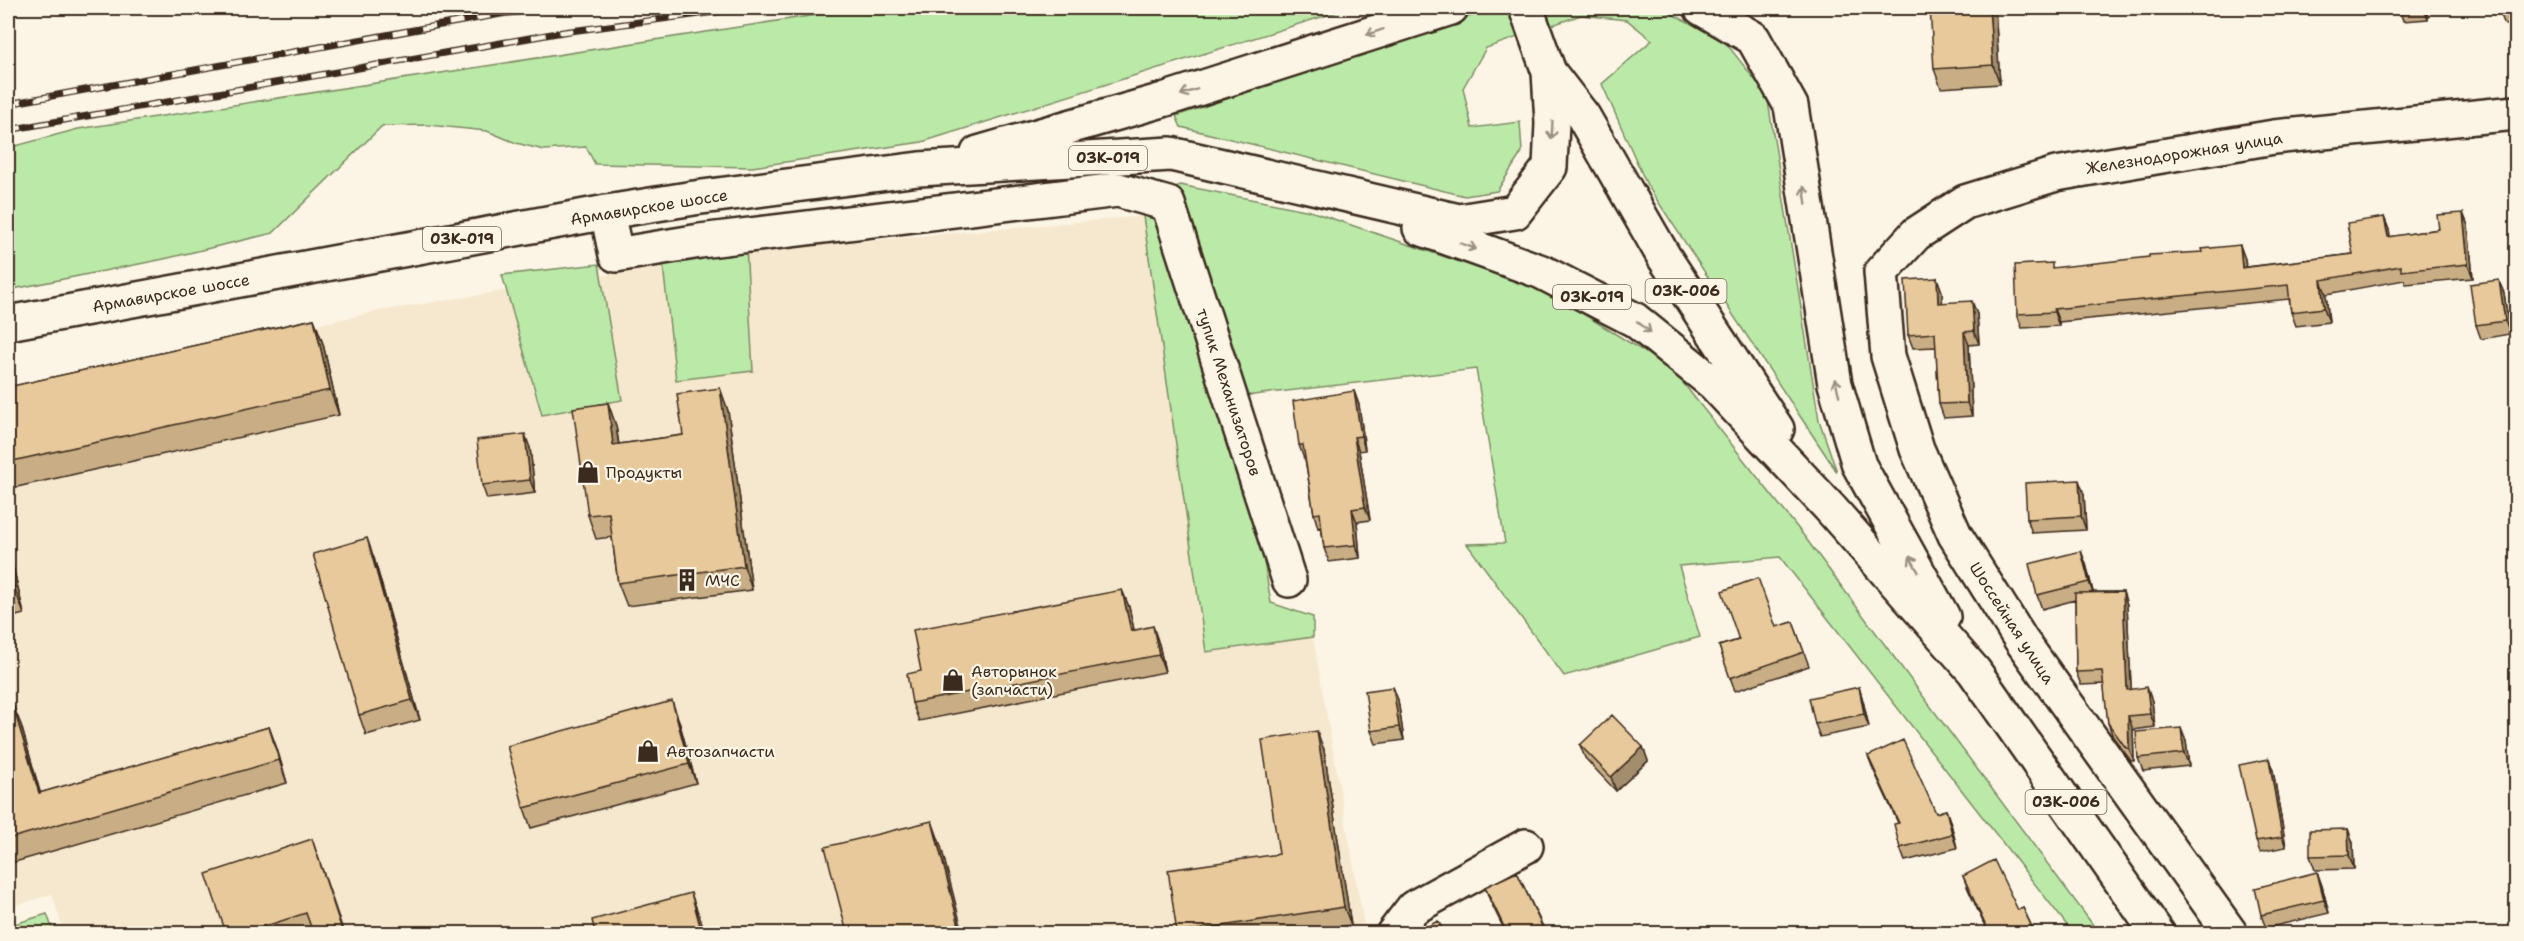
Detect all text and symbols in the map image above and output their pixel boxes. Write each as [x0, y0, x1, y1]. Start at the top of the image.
one-way arrow [1366, 27, 1385, 38]
one-way arrow [1180, 87, 1199, 98]
one-way arrow [1546, 120, 1557, 140]
street label: Железнодорожная улица [2084, 127, 2284, 179]
road number: 03К-019 [1069, 146, 1147, 170]
street label: Армавирское шоссе [569, 184, 729, 230]
one-way arrow [1799, 185, 1810, 205]
road number: 03К-019 [423, 227, 501, 251]
one-way arrow [1458, 241, 1477, 252]
street label: Армавирское шоссе [91, 269, 251, 317]
road number: 03К-006 [1646, 279, 1726, 303]
road number: 03К-019 [1553, 285, 1631, 309]
street label: тупик Механизаторов [1192, 305, 1266, 479]
one-way arrow [1636, 320, 1651, 334]
one-way arrow [1830, 378, 1842, 397]
shop icon: Продукты [575, 459, 601, 485]
place label: Продукты [606, 462, 682, 483]
one-way arrow [1908, 556, 1920, 573]
street label: Шоссейная улица [1965, 558, 2059, 688]
building icon: МЧС [674, 567, 700, 593]
place label: МЧС [705, 570, 740, 591]
place label: Авторынок (запчасти) [971, 661, 1057, 700]
shop icon: Авторынок (запчасти) [940, 667, 966, 693]
shop icon: Автозапчасти [635, 738, 661, 764]
place label: Автозапчасти [666, 741, 775, 762]
road number: 03К-006 [2026, 790, 2106, 814]

